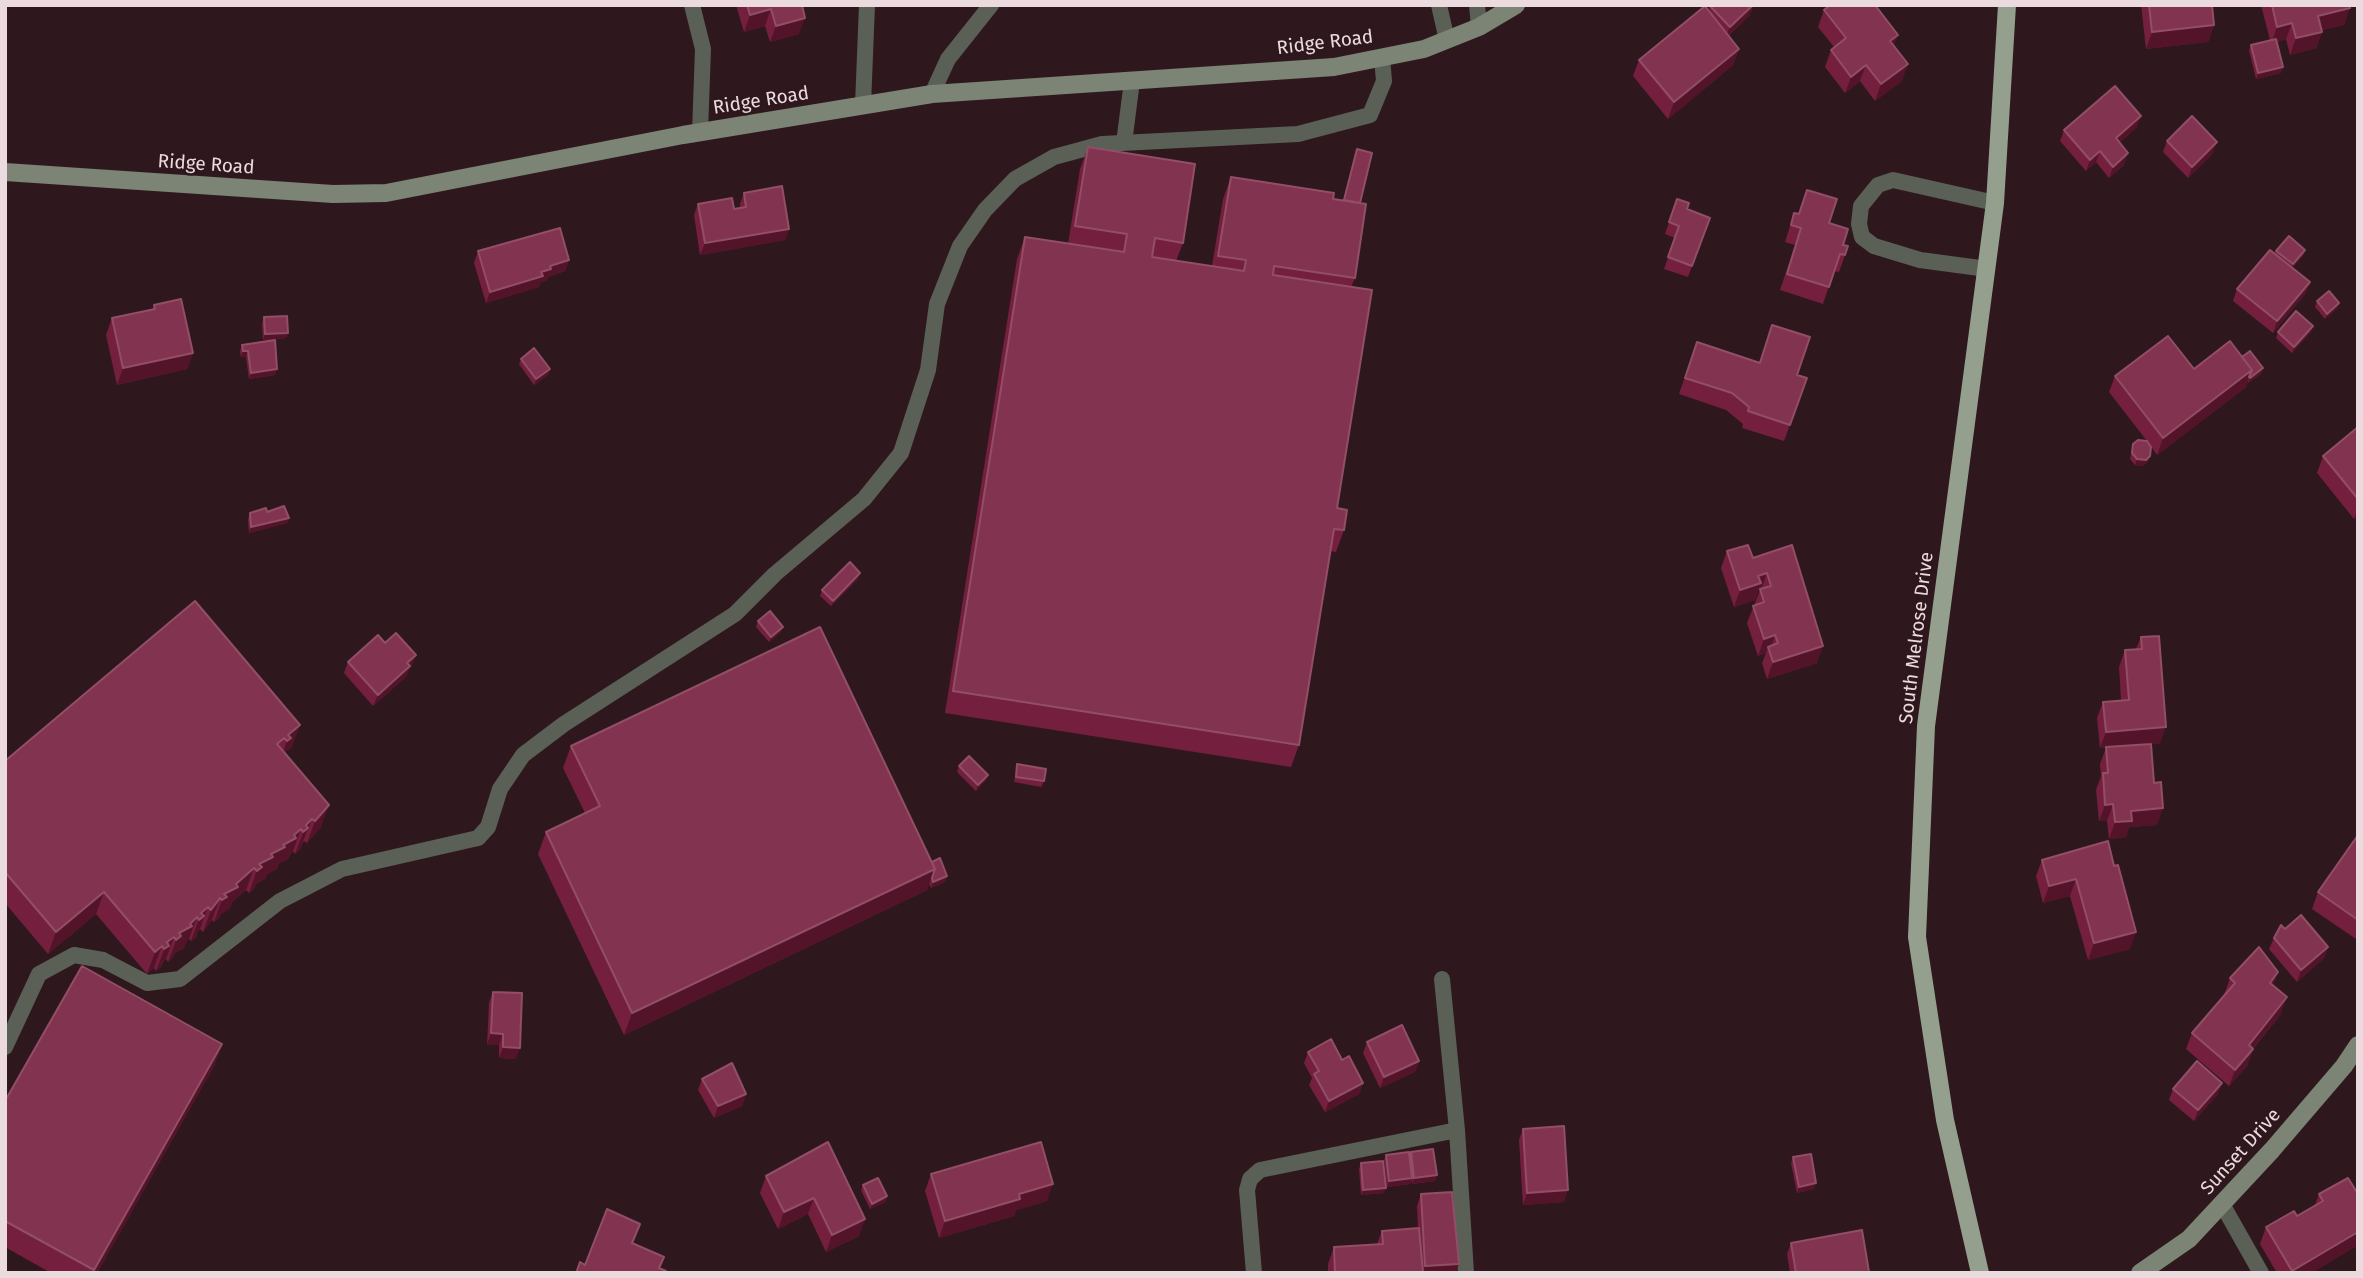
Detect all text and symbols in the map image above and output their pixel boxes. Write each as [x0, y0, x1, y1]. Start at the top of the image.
street label: Ridge Road [1275, 26, 1375, 60]
street label: Ridge Road [711, 82, 811, 120]
street label: Ridge Road [157, 150, 255, 180]
street label: South Melrose Drive [1895, 551, 1939, 725]
street label: Sunset Drive [2196, 1104, 2286, 1200]

